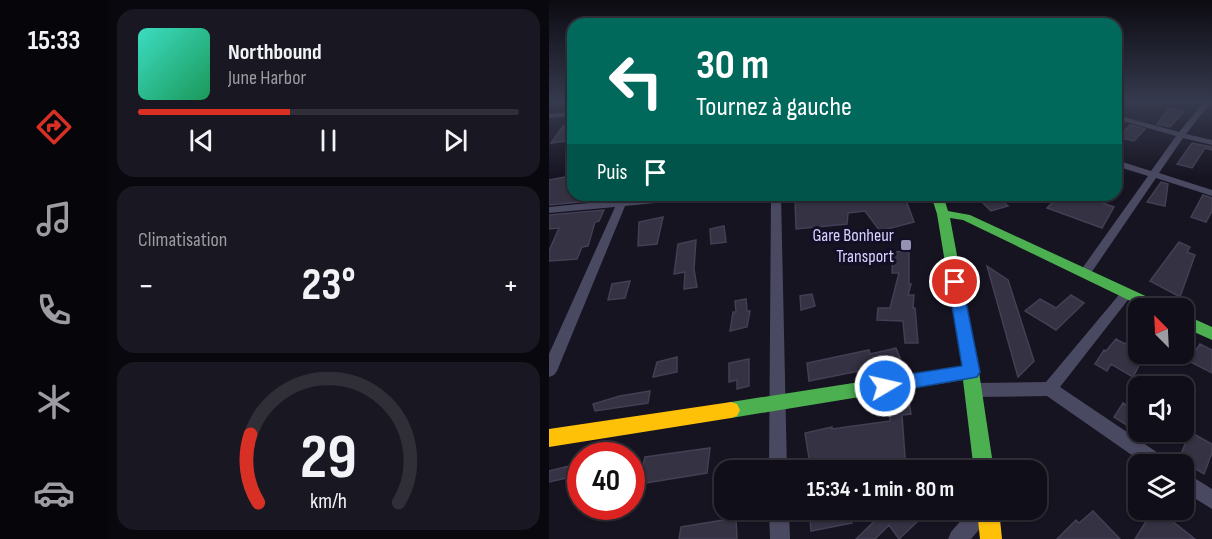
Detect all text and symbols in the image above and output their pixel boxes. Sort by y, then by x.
text: 15:33 [28,25,80,57]
text: Northbound [228,39,322,66]
text: 30 m [696,40,769,91]
icon: left [597,42,675,120]
text: June Harbor [228,66,306,90]
text: Tournez à gauche [696,91,852,123]
icon: directions [33,106,75,148]
icon: previous [185,124,218,157]
icon: pause [312,124,345,157]
icon: next [439,124,472,157]
icon: arrive [639,156,672,189]
text: Puis [597,159,627,186]
icon: music [33,198,75,240]
place label: Gare Bonheur Transport [812,225,895,267]
text: Climatisation [138,228,227,252]
marker: Gare Bonheur Transport [899,238,913,252]
pin [929,256,980,307]
text: 23° [301,258,356,313]
icon: arrive [938,265,971,298]
text: − [138,266,154,306]
text: + [503,266,519,306]
icon: phone [33,289,75,331]
north arrow [1128,298,1194,364]
map controls [1128,298,1194,520]
position arrow [853,354,917,418]
button: sound [1128,376,1194,442]
icon: climate [33,381,75,423]
text: 29 [300,421,357,496]
speed limit sign: 40 [567,442,645,520]
button: layers [1128,454,1194,520]
icon: car [33,472,75,514]
text: 15:34 · 1 min · 80 m [807,476,954,503]
text: km/h [310,490,347,515]

